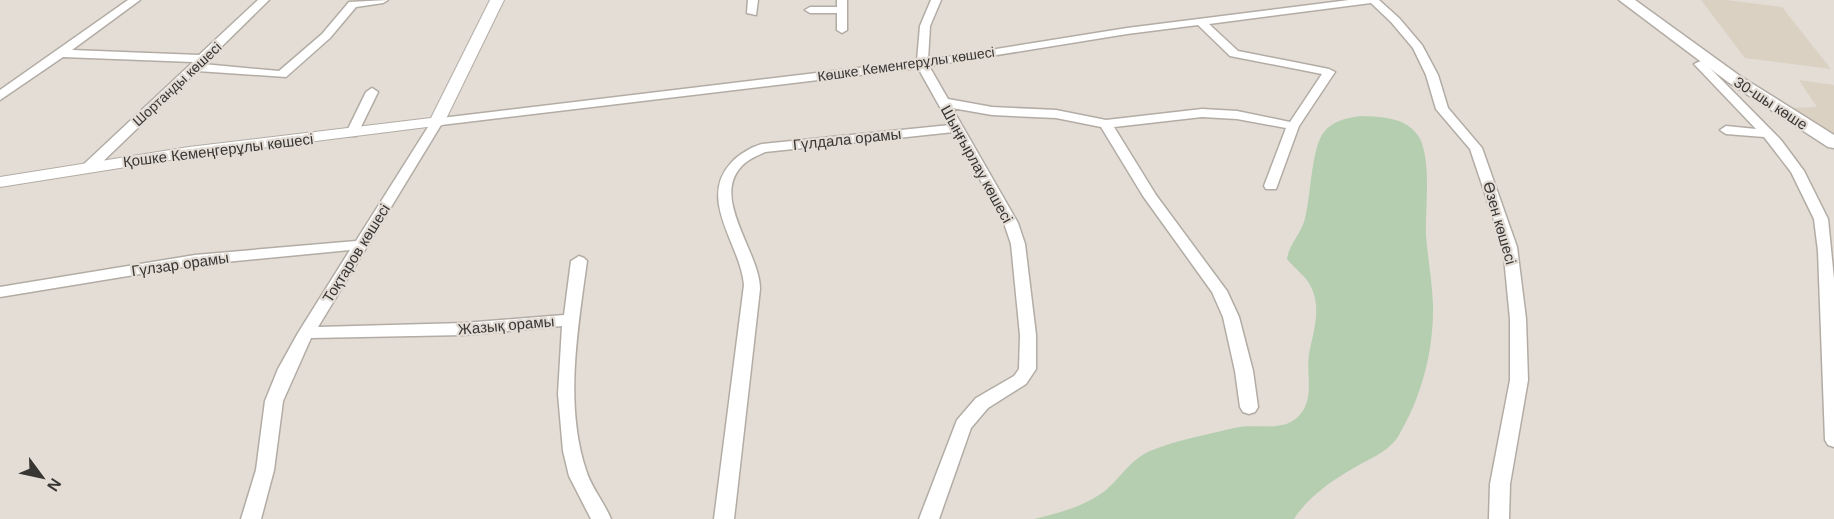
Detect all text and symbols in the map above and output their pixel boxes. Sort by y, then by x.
street label: Шортанды көшесі [129,39,225,129]
street label: Көшке Кеменгерұлы көшесі [816,44,996,84]
street label: 30-шы көше [1731,73,1811,133]
street label: Шыңғырлау көшесі [938,102,1016,226]
street label: Гүлдала орамы [792,125,902,153]
street label: Қошке Кемеңгерұлы көшесі [122,130,314,170]
street label: Өзен көшесі [1480,180,1520,266]
street label: Тоқтаров көшесі [319,201,393,305]
street label: Гүлзар орамы [130,249,230,279]
street label: Жазық орамы [457,312,555,338]
north arrow [12,447,72,507]
text: N [44,475,64,494]

